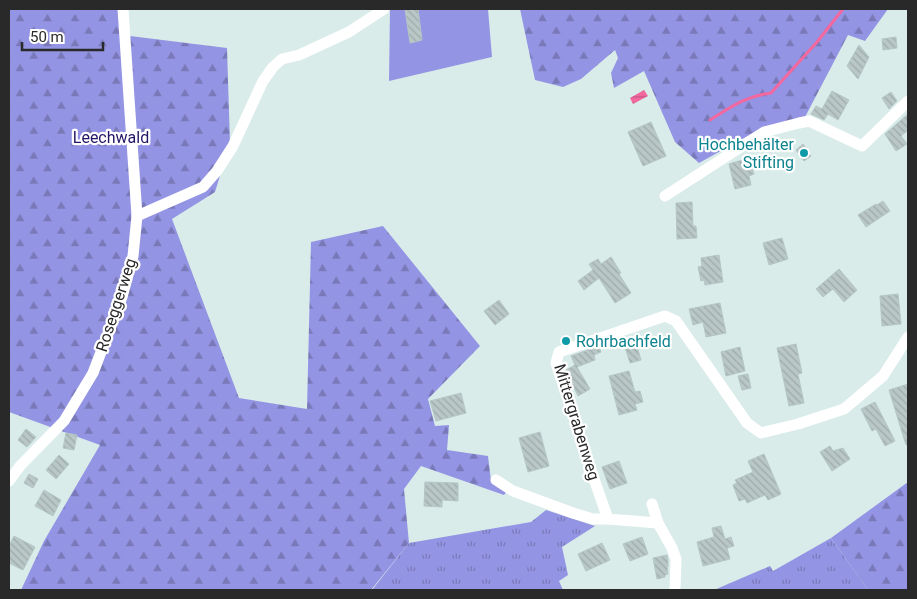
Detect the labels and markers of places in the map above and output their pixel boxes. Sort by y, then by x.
place label: Hochbehälter Stifting [698,135,795,172]
marker: Hochbehälter Stifting [798,147,810,159]
place label: Rohrbachfeld [576,332,671,351]
marker: Rohrbachfeld [560,335,572,347]

